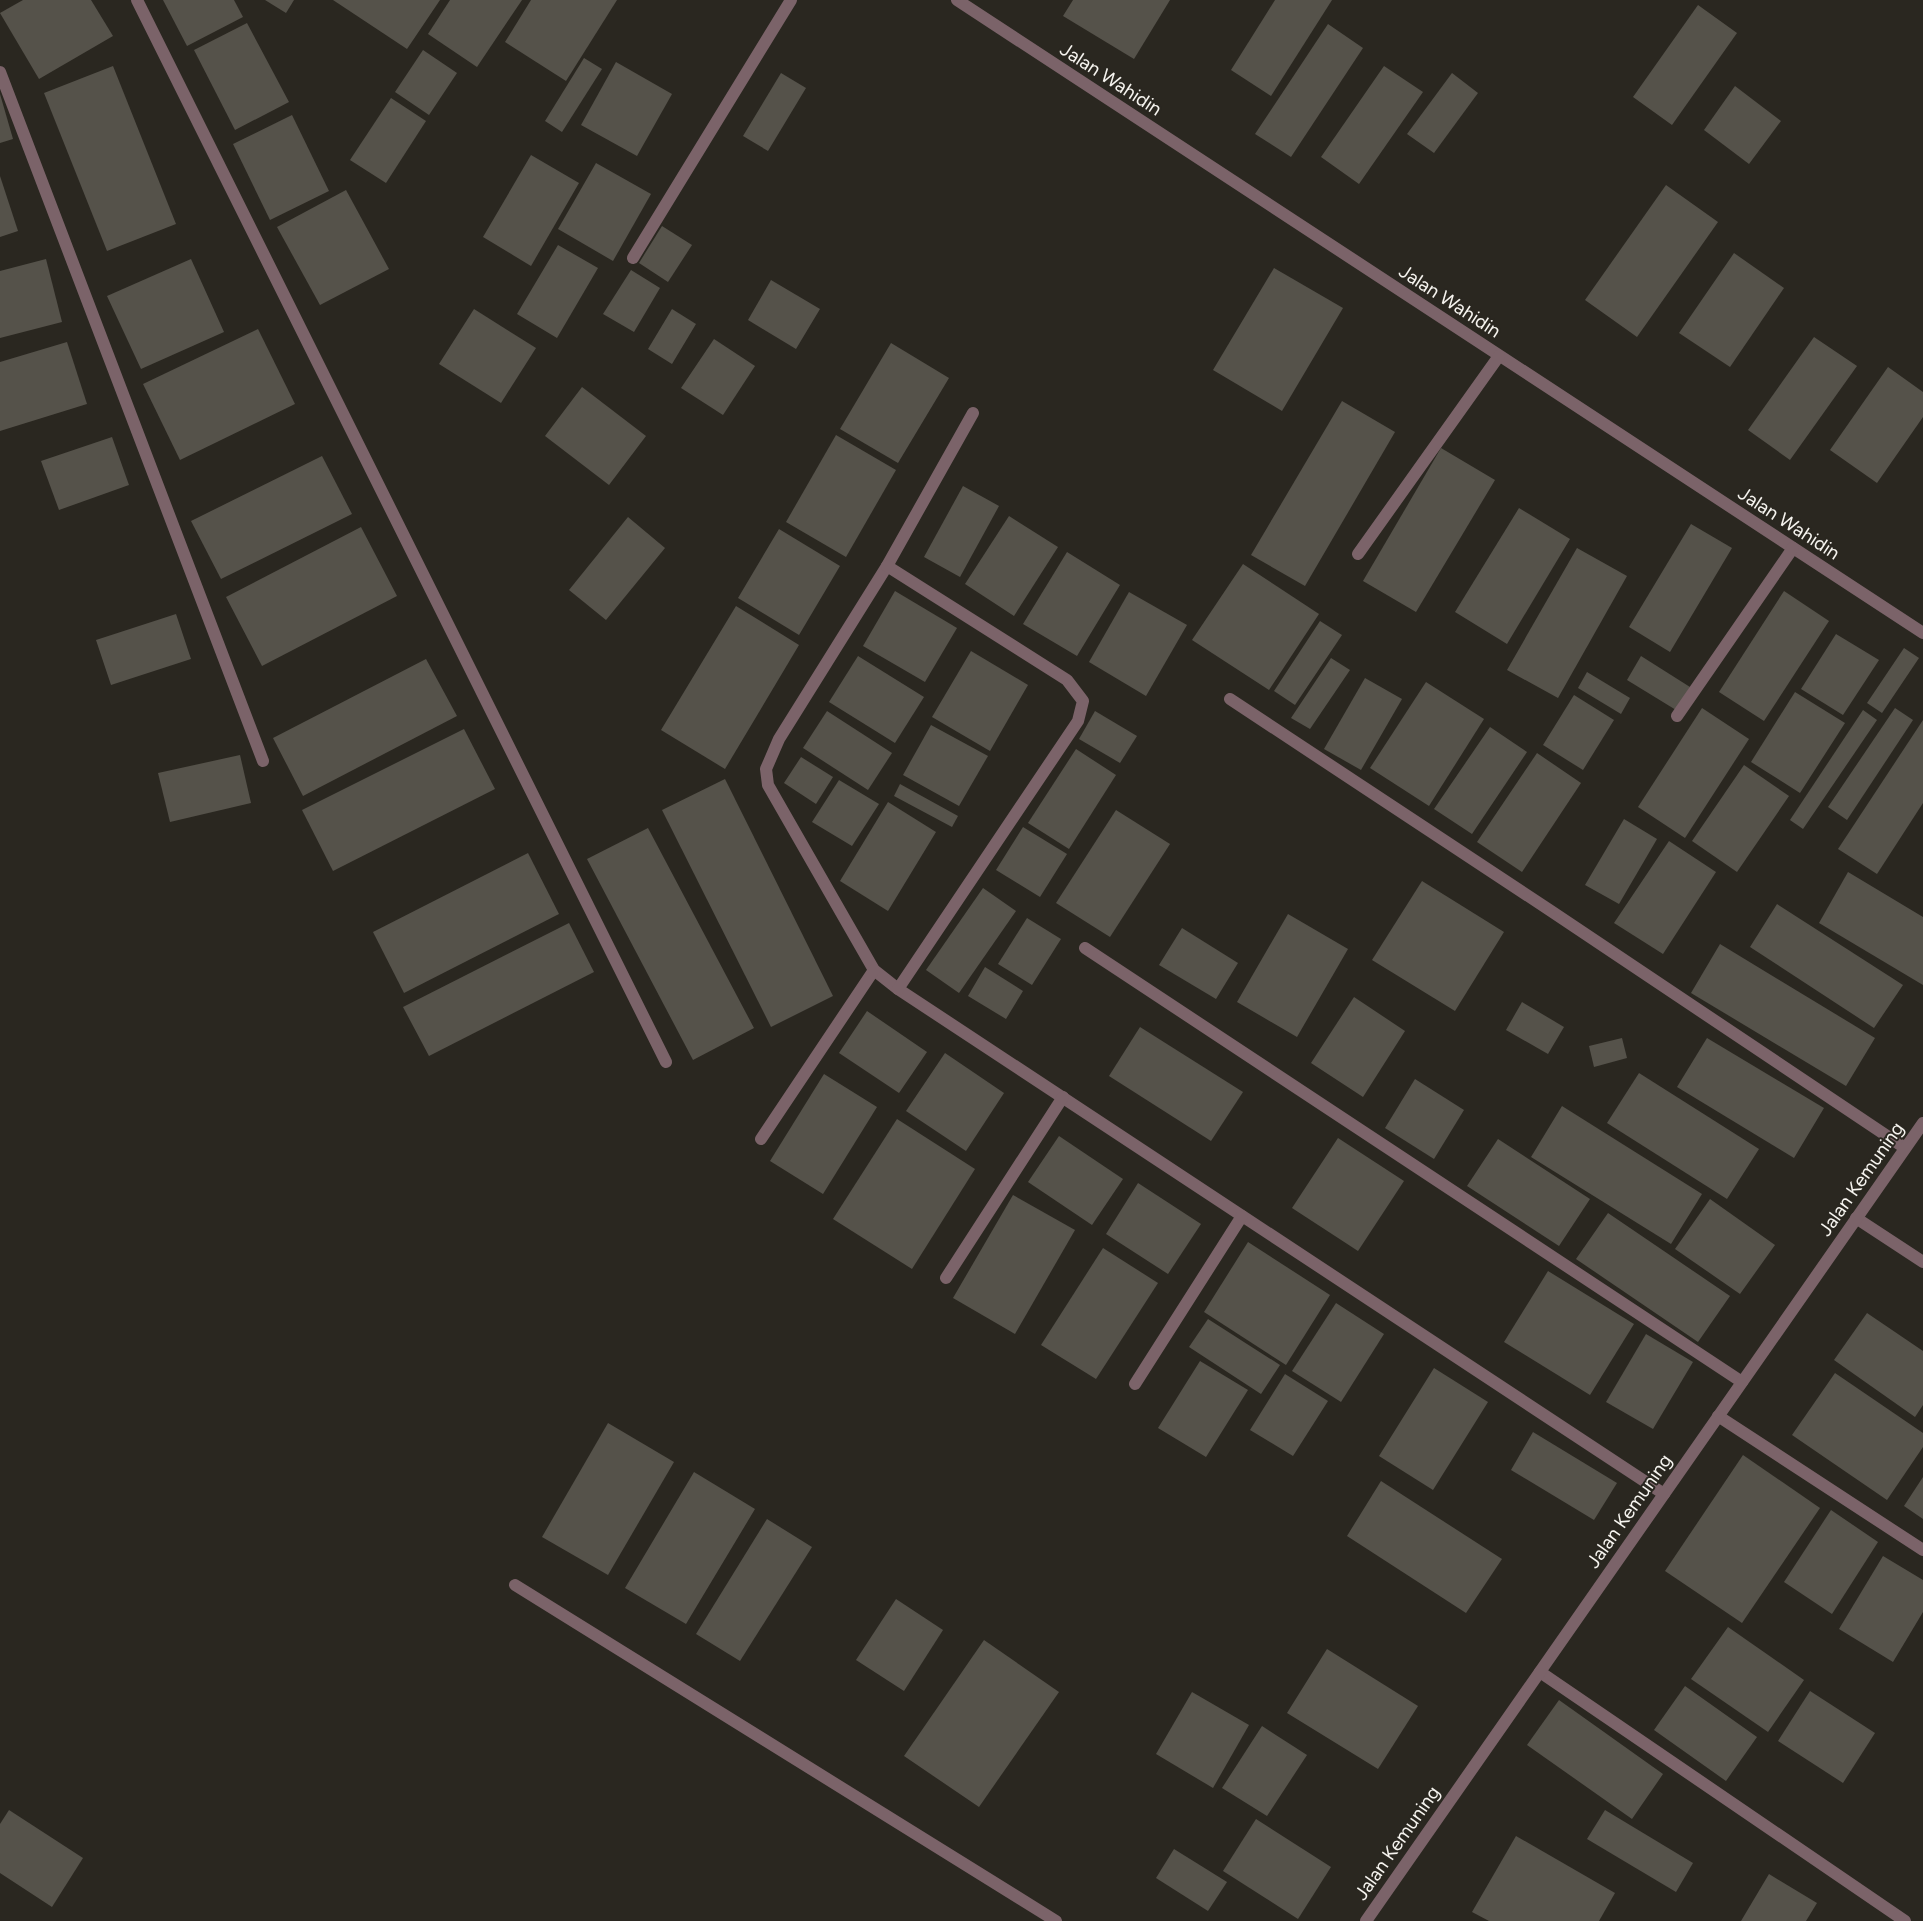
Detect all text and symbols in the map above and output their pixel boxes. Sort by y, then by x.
street label: Jalan Wahidin [1056,38,1166,120]
street label: Jalan Wahidin [1395,260,1505,342]
street label: Jalan Wahidin [1734,482,1844,564]
street label: Jalan Kemuning [1813,1118,1909,1240]
street label: Jalan Kemuning [1581,1450,1677,1572]
street label: Jalan Kemuning [1349,1782,1445,1904]

